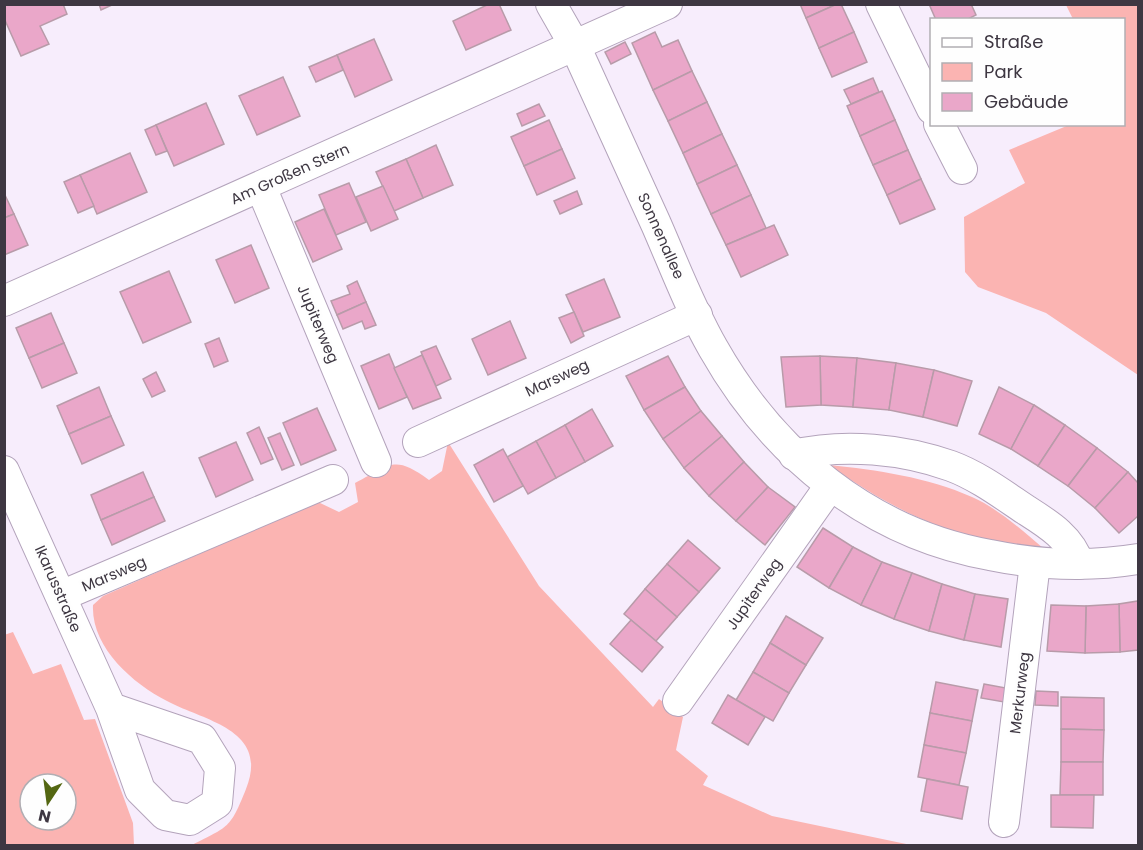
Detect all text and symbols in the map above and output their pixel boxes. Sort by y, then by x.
legend [930,18,1125,126]
text: Straße [984,29,1043,54]
text: Park [984,59,1023,84]
text: Gebäude [984,89,1068,114]
street label: Am Großen Stern [227,138,353,209]
street label: Sonnenallee [633,189,690,282]
street label: Jupiterweg [292,281,344,366]
street label: Marsweg [521,354,592,401]
street label: Ikarusstraße [30,542,87,636]
street label: Marsweg [78,551,149,597]
street label: Jupiterweg [721,553,786,634]
street label: Merkurweg [1004,651,1035,735]
north arrow [18,772,78,832]
text: N [36,804,53,829]

